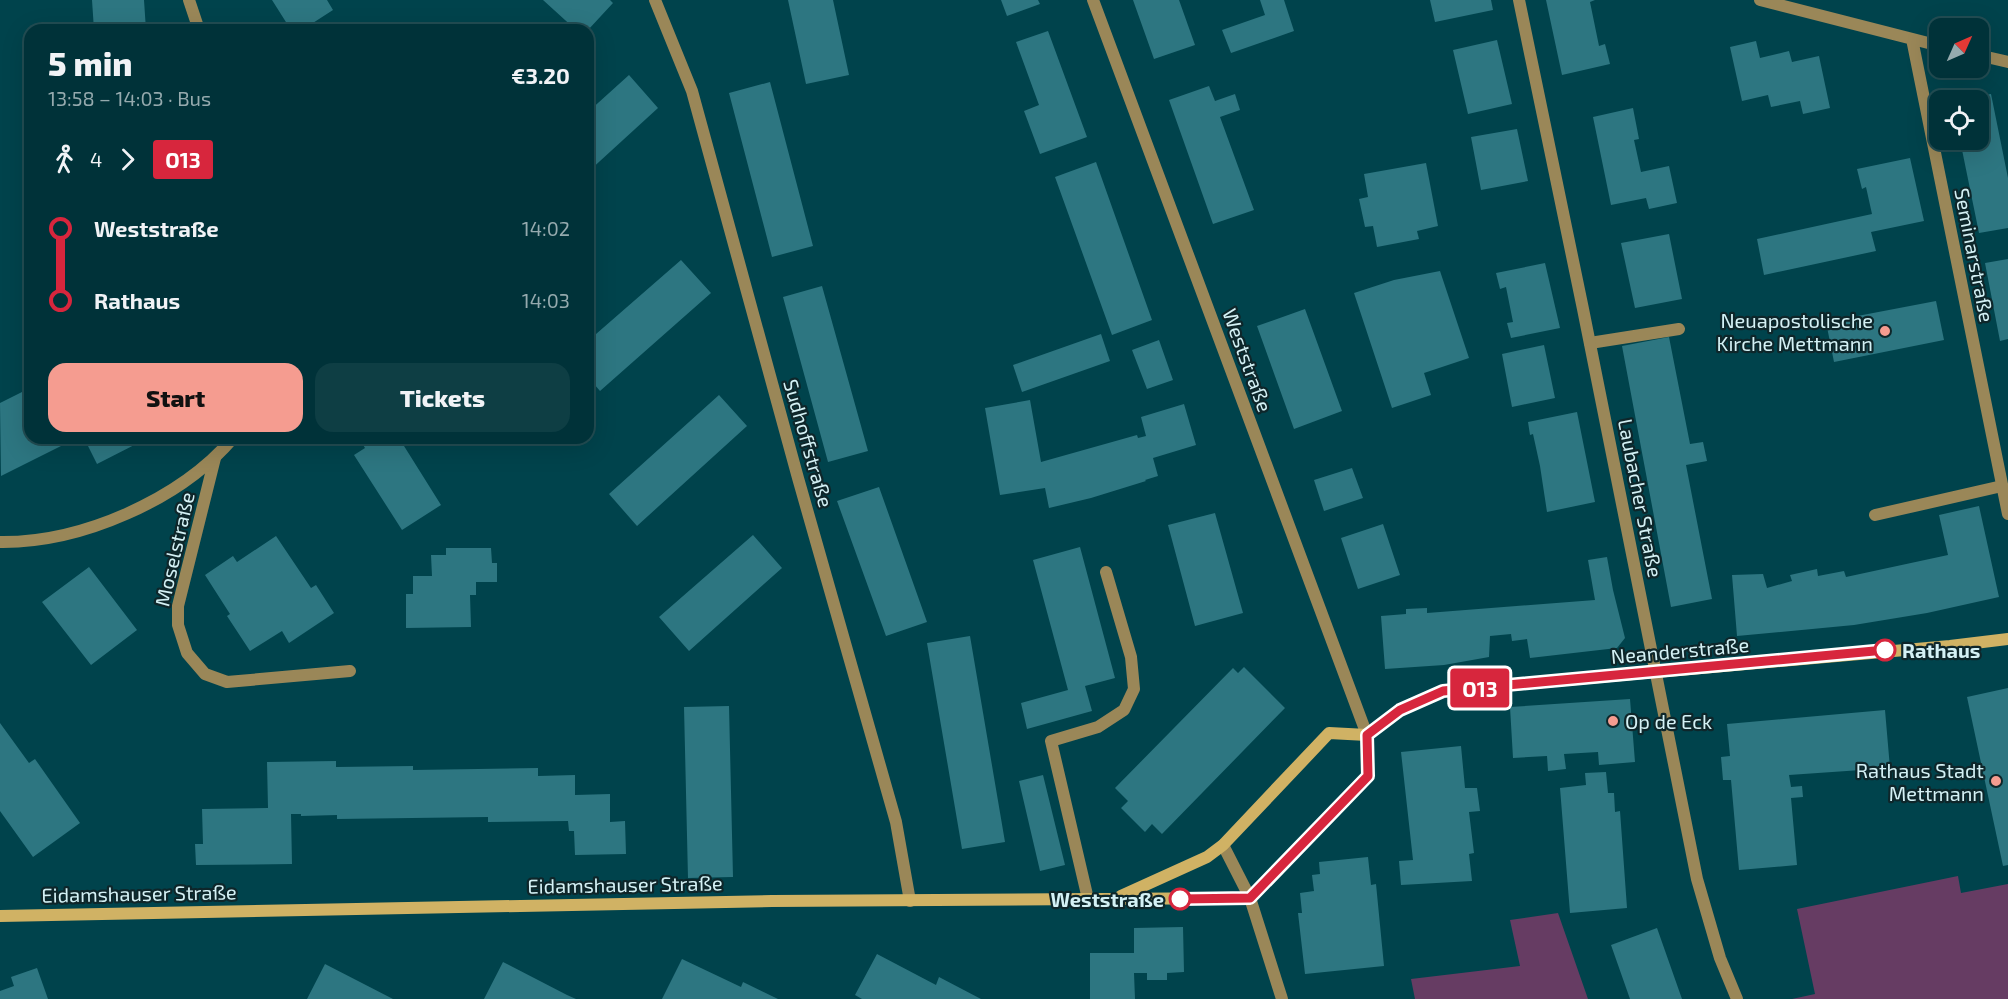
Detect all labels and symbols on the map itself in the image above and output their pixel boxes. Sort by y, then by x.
north arrow [1929,18,1989,78]
street label: Seminarstraße [1950,186,2000,324]
street label: Weststraße [1218,305,1278,415]
place label: Neuapostolische Kirche Mettmann [1717,308,1873,355]
marker: Neuapostolische Kirche Mettmann [1878,324,1892,338]
street label: Sudhoffstraße [779,376,839,510]
street label: Laubacher Straße [1614,417,1668,579]
street label: Moselstraße [149,489,199,609]
street label: Neanderstraße [1610,632,1750,668]
place label: Rathaus [1902,638,1980,662]
marker: Rathaus [1874,639,1896,661]
line badge: O13 [1446,668,1514,708]
place label: Op de Eck [1625,709,1712,733]
marker: Op de Eck [1606,714,1620,728]
place label: Rathaus Stadt Mettmann [1856,758,1984,805]
marker: Rathaus Stadt Mettmann [1989,774,2003,788]
street label: Eidamshauser Straße [527,870,723,898]
street label: Eidamshauser Straße [41,879,237,907]
place label: Weststraße [1051,887,1164,911]
marker: Weststraße [1169,888,1191,910]

